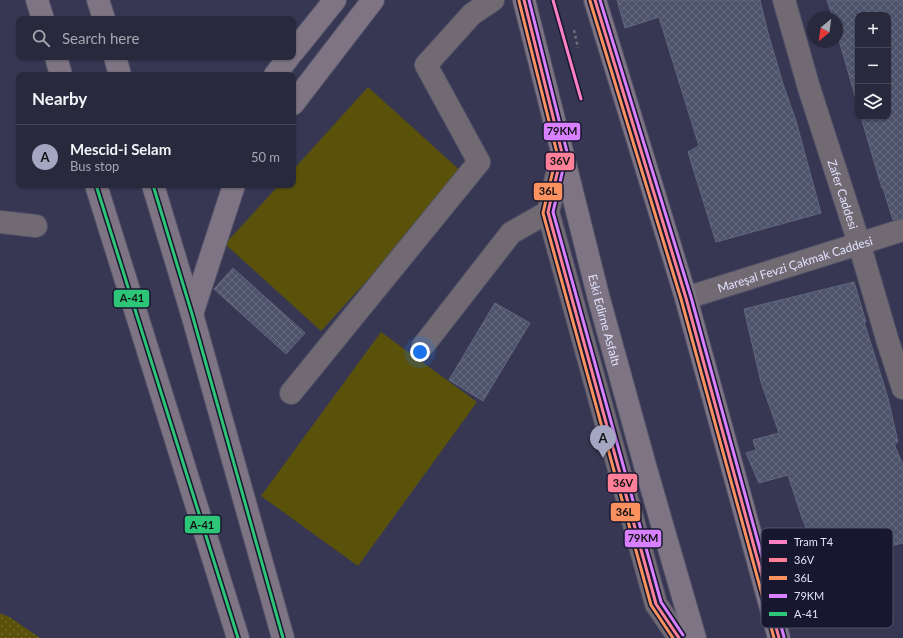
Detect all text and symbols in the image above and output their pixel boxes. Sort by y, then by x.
north arrow [807,12,843,48]
map controls [855,12,891,120]
button: + [855,12,891,48]
search box [16,16,296,60]
icon: search [30,27,52,49]
text: Search here [62,29,139,47]
button: − [855,48,891,84]
button: layers [855,84,891,120]
text: Nearby [32,88,87,109]
line badge: 79KM [543,122,581,141]
text: 79KM [547,124,577,137]
text: Mescid-i Selam [70,140,171,158]
text: A [40,149,50,165]
text: 50 m [251,149,280,165]
line badge: 36V [545,152,575,171]
text: 36V [550,154,571,167]
street label: Zafer Caddesi [825,157,862,231]
text: Bus stop [70,158,119,174]
line badge: 36L [533,182,563,201]
text: 36L [539,184,558,197]
street label: Mareşal Fevzi Çakmak Caddesi [715,233,874,295]
street label: Eski Edirne Asfaltı [586,273,625,367]
line badge: A-41 [113,289,150,308]
text: A-41 [119,291,144,304]
your location [410,342,430,362]
pin: A [590,425,616,458]
line badge: 36V [607,473,638,493]
text: 36V [613,476,634,489]
line badge: 36L [610,502,641,522]
text: 36L [616,505,635,518]
line badge: A-41 [184,515,221,534]
text: A-41 [189,518,214,531]
legend [761,528,893,628]
line badge: 79KM [624,529,662,548]
text: 79KM [628,531,658,544]
text: Tram T4 [794,535,834,548]
text: 36V [794,553,815,566]
text: 36L [794,571,813,584]
text: 79KM [794,589,824,602]
text: A-41 [794,607,818,620]

